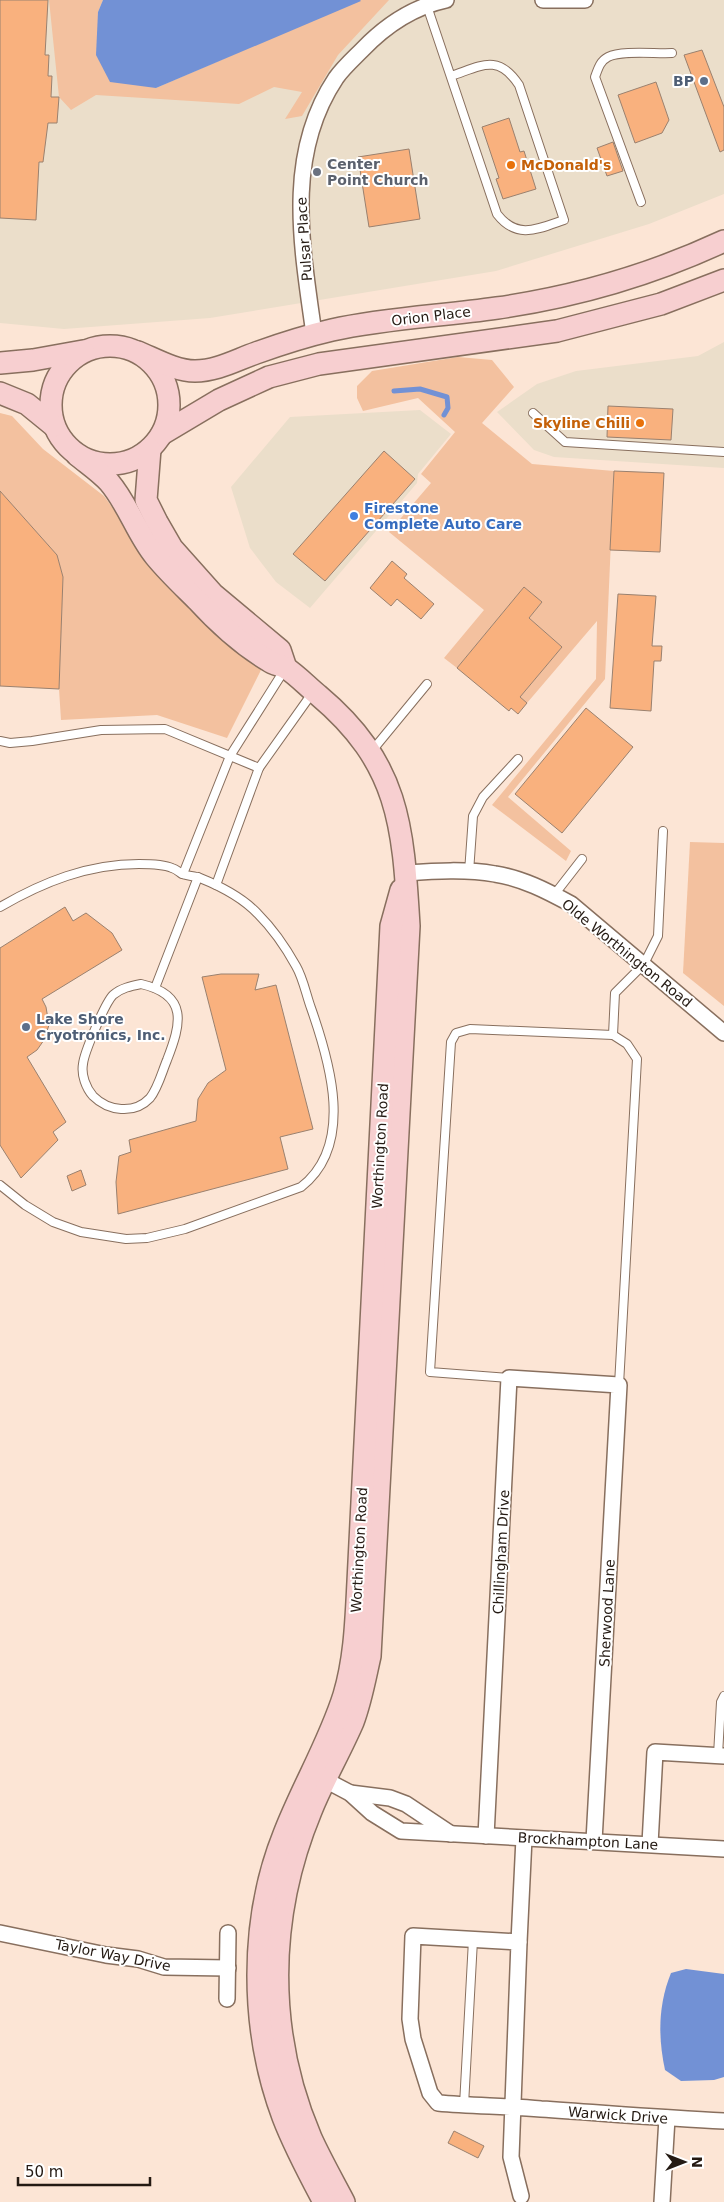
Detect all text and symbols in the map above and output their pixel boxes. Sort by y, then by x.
place label: BP [673,73,694,89]
marker: BP [698,75,710,87]
place label: Center Point Church [327,156,429,188]
place label: McDonald's [521,157,611,173]
marker: McDonald's [505,159,517,171]
marker: Center Point Church [311,166,323,178]
street label: Pulsar Place [293,196,315,282]
street label: Orion Place [390,303,472,329]
place label: Skyline Chili [533,415,630,431]
marker: Skyline Chili [634,417,646,429]
place label: Firestone Complete Auto Care [364,500,522,532]
marker: Firestone Complete Auto Care [348,510,360,522]
street label: Olde Worthington Road [559,896,695,1010]
place label: Lake Shore Cryotronics, Inc. [36,1011,166,1043]
marker: Lake Shore Cryotronics, Inc. [20,1021,32,1033]
street label: Worthington Road [369,1083,391,1209]
street label: Worthington Road [348,1487,370,1613]
street label: Chillingham Drive [490,1489,512,1615]
street label: Sherwood Lane [596,1559,618,1667]
street label: Brockhampton Lane [517,1829,659,1853]
street label: Taylor Way Drive [53,1936,172,1974]
street label: Warwick Drive [567,2104,669,2126]
north arrow [659,2137,709,2187]
scale bar [18,2154,150,2186]
text: N [689,2156,705,2168]
text: 50 m [25,2163,63,2181]

